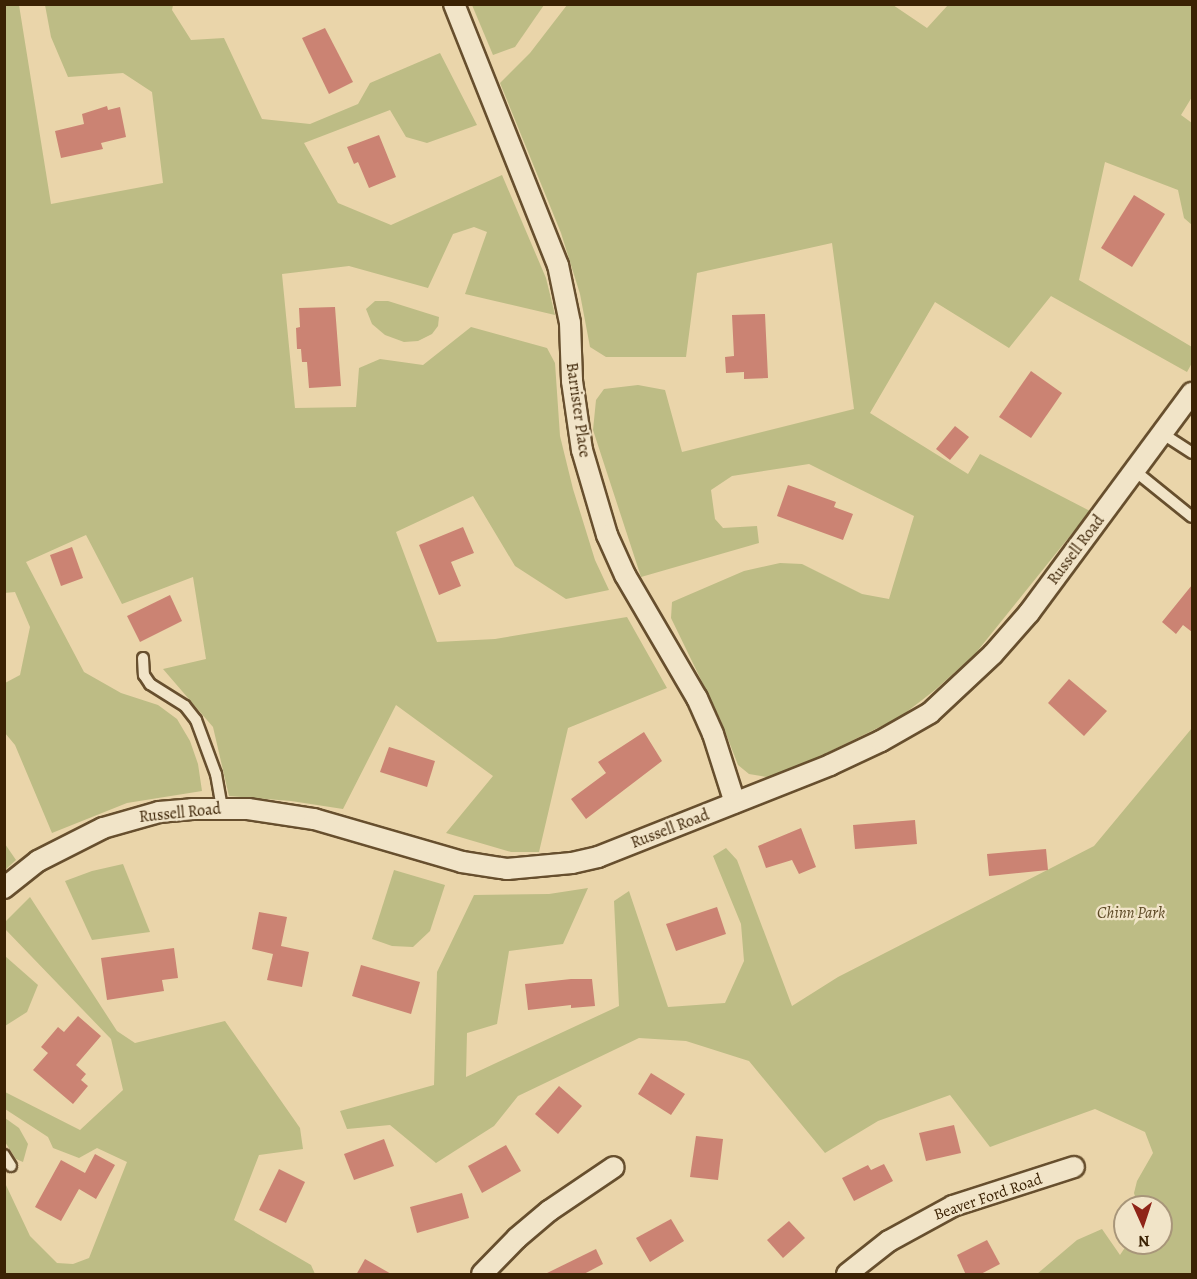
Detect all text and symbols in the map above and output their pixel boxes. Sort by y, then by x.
street label: Barrister Place [562,361,594,459]
street label: Russell Road [1044,511,1108,589]
street label: Russell Road [138,799,222,827]
street label: Russell Road [628,805,712,853]
park label: Chinn Park [1097,903,1165,923]
street label: Beaver Ford Road [931,1169,1045,1225]
north arrow [1113,1195,1173,1255]
text: N [1137,1230,1150,1252]

